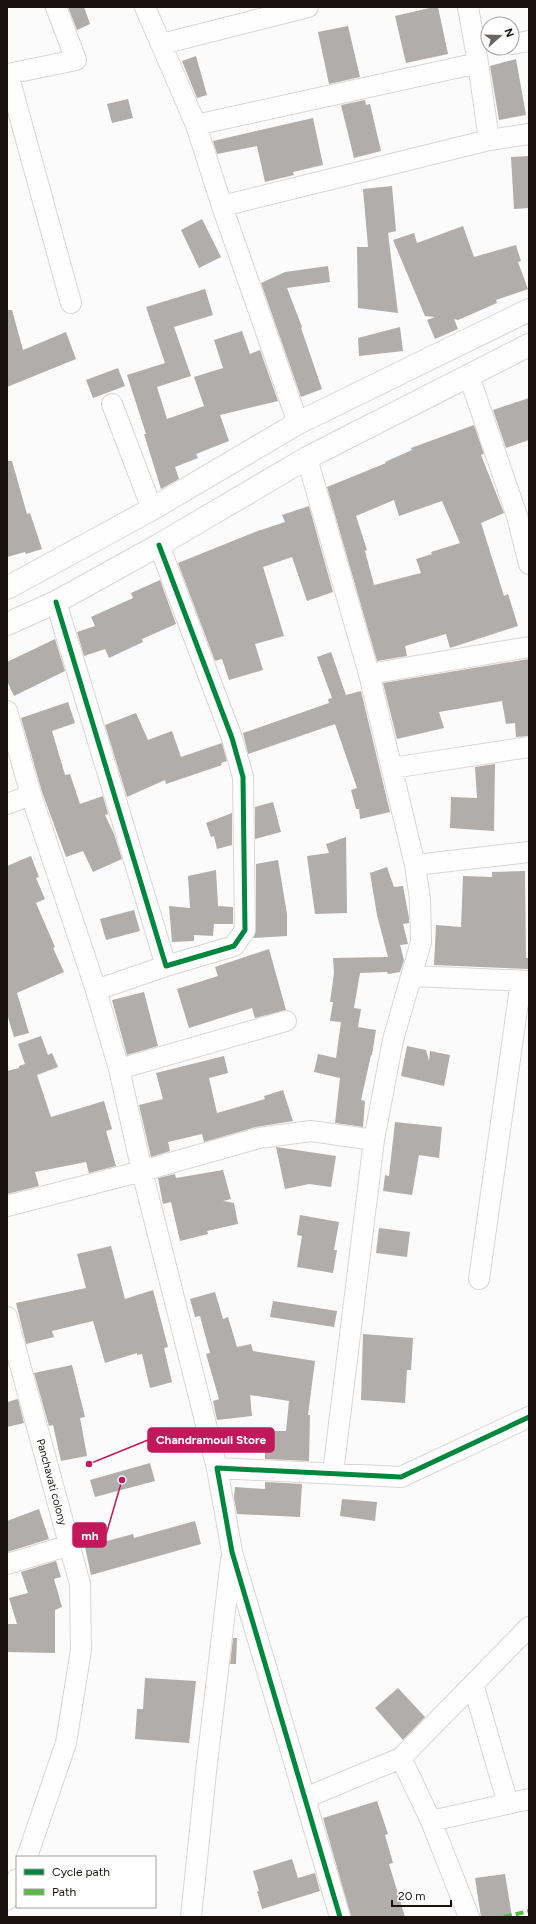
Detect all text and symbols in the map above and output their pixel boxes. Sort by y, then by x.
north arrow [480,16,520,56]
text: N [501,27,516,39]
callout: Chandramouli Store [148,1428,274,1452]
text: Chandramouli Store [156,1433,266,1447]
street label: Panchavati colony [34,1437,69,1527]
callout: mh [73,1523,106,1547]
text: mh [81,1529,99,1543]
legend [16,1856,156,1908]
text: Cycle path [52,1865,110,1879]
scale bar [392,1882,451,1908]
text: Path [52,1885,76,1899]
text: 20 m [398,1889,426,1903]

